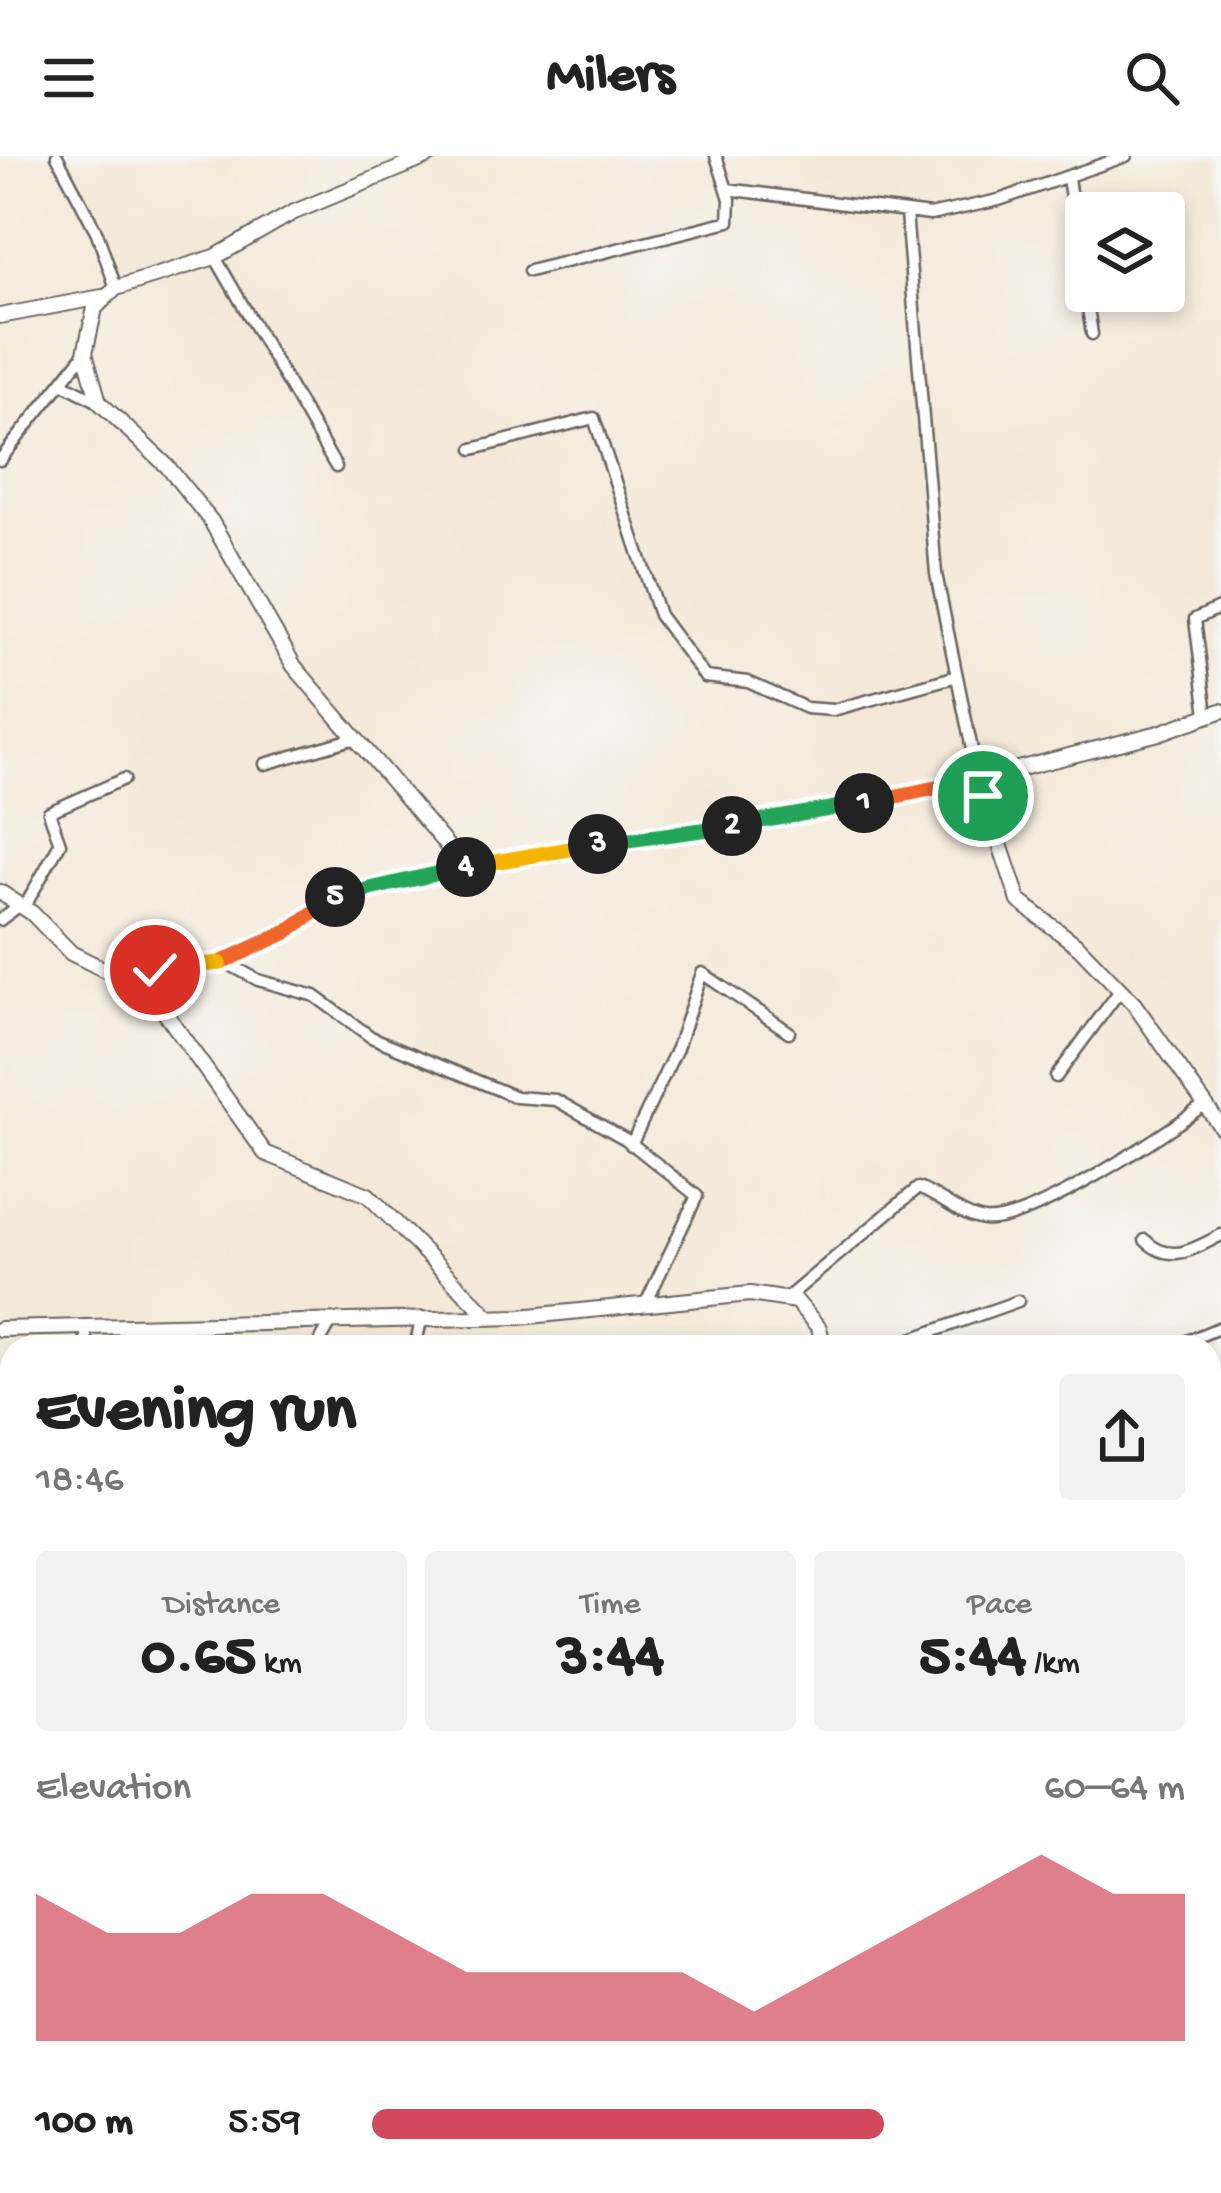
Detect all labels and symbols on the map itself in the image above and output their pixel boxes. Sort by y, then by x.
pin [932,745,1034,847]
pin: 1 [834,773,894,833]
pin: 2 [702,796,762,856]
pin: 3 [568,814,628,874]
pin: 4 [436,837,496,897]
pin: 5 [305,867,365,927]
pin [104,919,206,1021]

